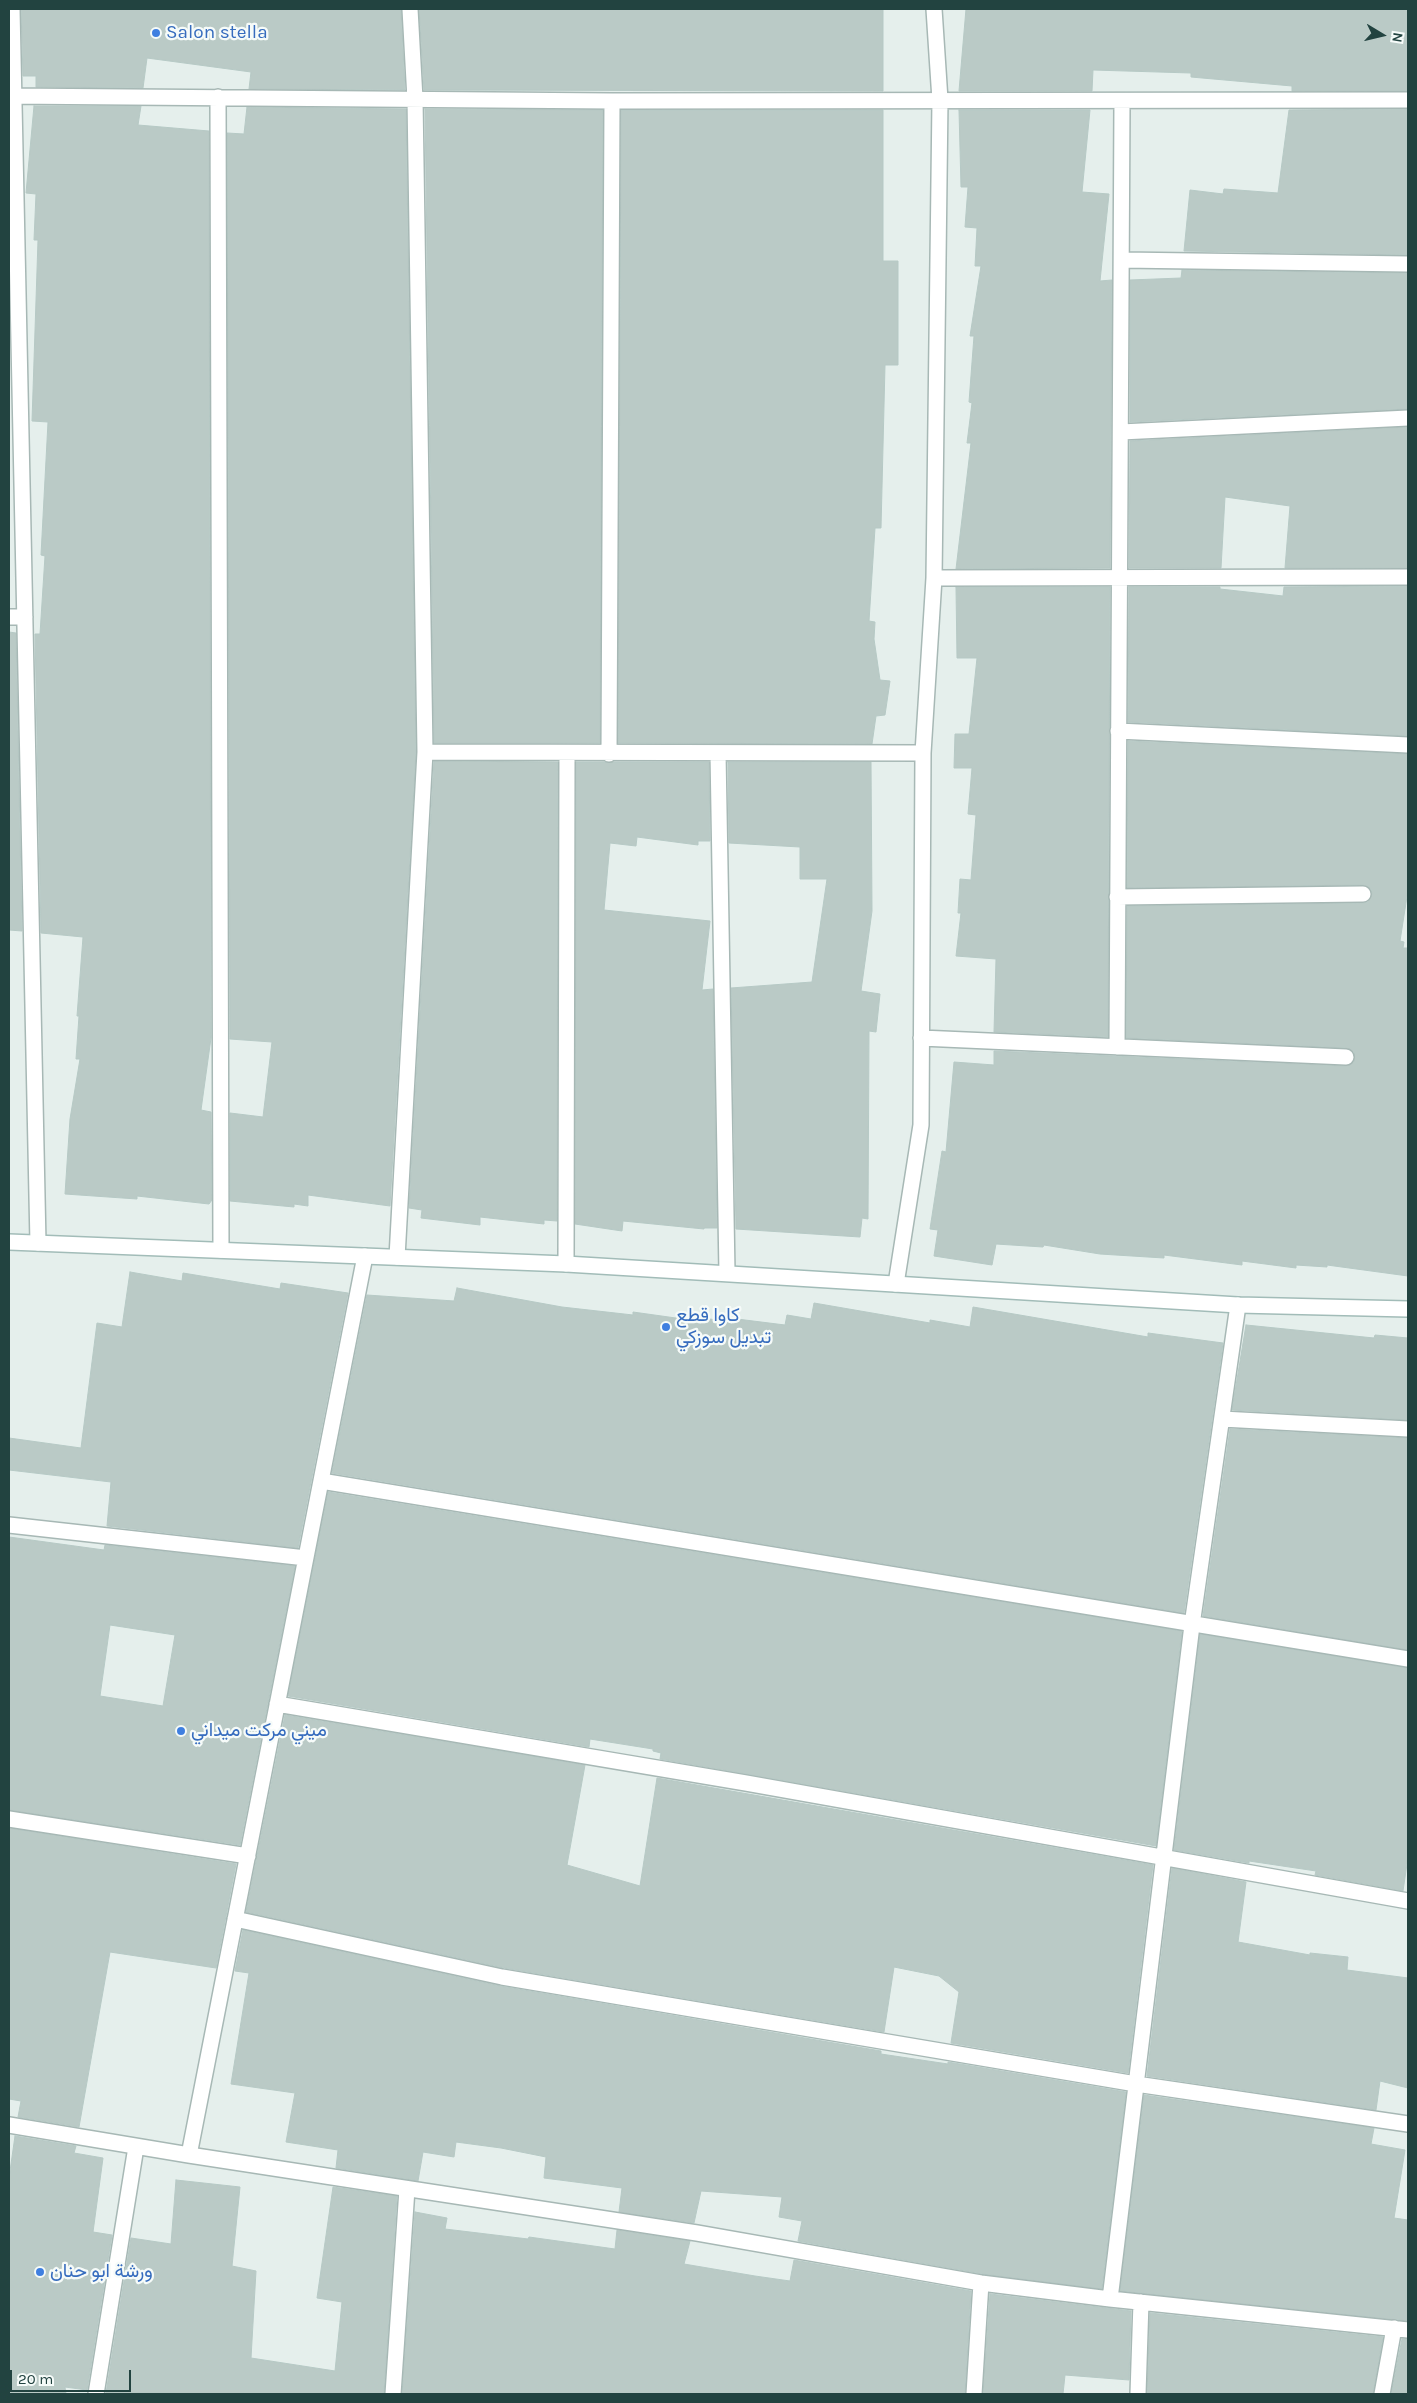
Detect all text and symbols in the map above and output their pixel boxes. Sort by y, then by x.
north arrow [1357,10,1407,60]
place label: Salon stella [166,22,268,44]
marker: Salon stella [150,27,162,39]
text: N [1388,31,1406,44]
place label: كاوا قطع تبديل سوزكي [676,1305,771,1349]
marker: كاوا قطع تبديل سوزكي [660,1321,672,1333]
place label: ميني مركت ميداني [191,1720,327,1742]
marker: ميني مركت ميداني [175,1725,187,1737]
place label: ورشة ابو حنان [50,2261,153,2283]
marker: ورشة ابو حنان [34,2266,46,2278]
scale bar [12,2360,134,2392]
text: 20 m [18,2370,53,2388]

